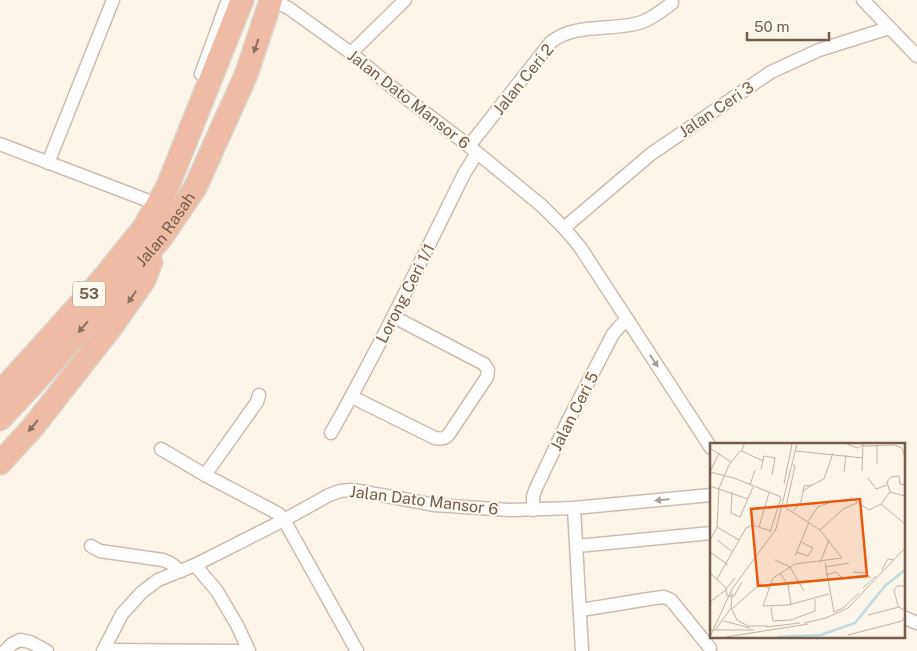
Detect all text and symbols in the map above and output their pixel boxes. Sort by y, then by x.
scale bar [747,10,830,42]
text: 50 m [754,18,789,35]
one-way arrow [251,39,259,54]
street label: Jalan Ceri 2 [489,40,558,119]
street label: Jalan Dato Mansor 6 [344,46,474,153]
street label: Jalan Ceri 3 [675,77,757,141]
street label: Jalan Rasah [132,189,199,270]
street label: Lorong Ceri 1/1 [372,240,439,346]
road number: 53 [73,282,105,306]
one-way arrow [127,290,137,304]
one-way arrow [77,321,89,333]
one-way arrow [650,355,659,368]
street label: Jalan Ceri 5 [546,369,602,454]
one-way arrow [28,419,39,432]
inset map [710,443,904,638]
street label: Jalan Dato Mansor 6 [349,482,499,519]
one-way arrow [654,496,670,504]

